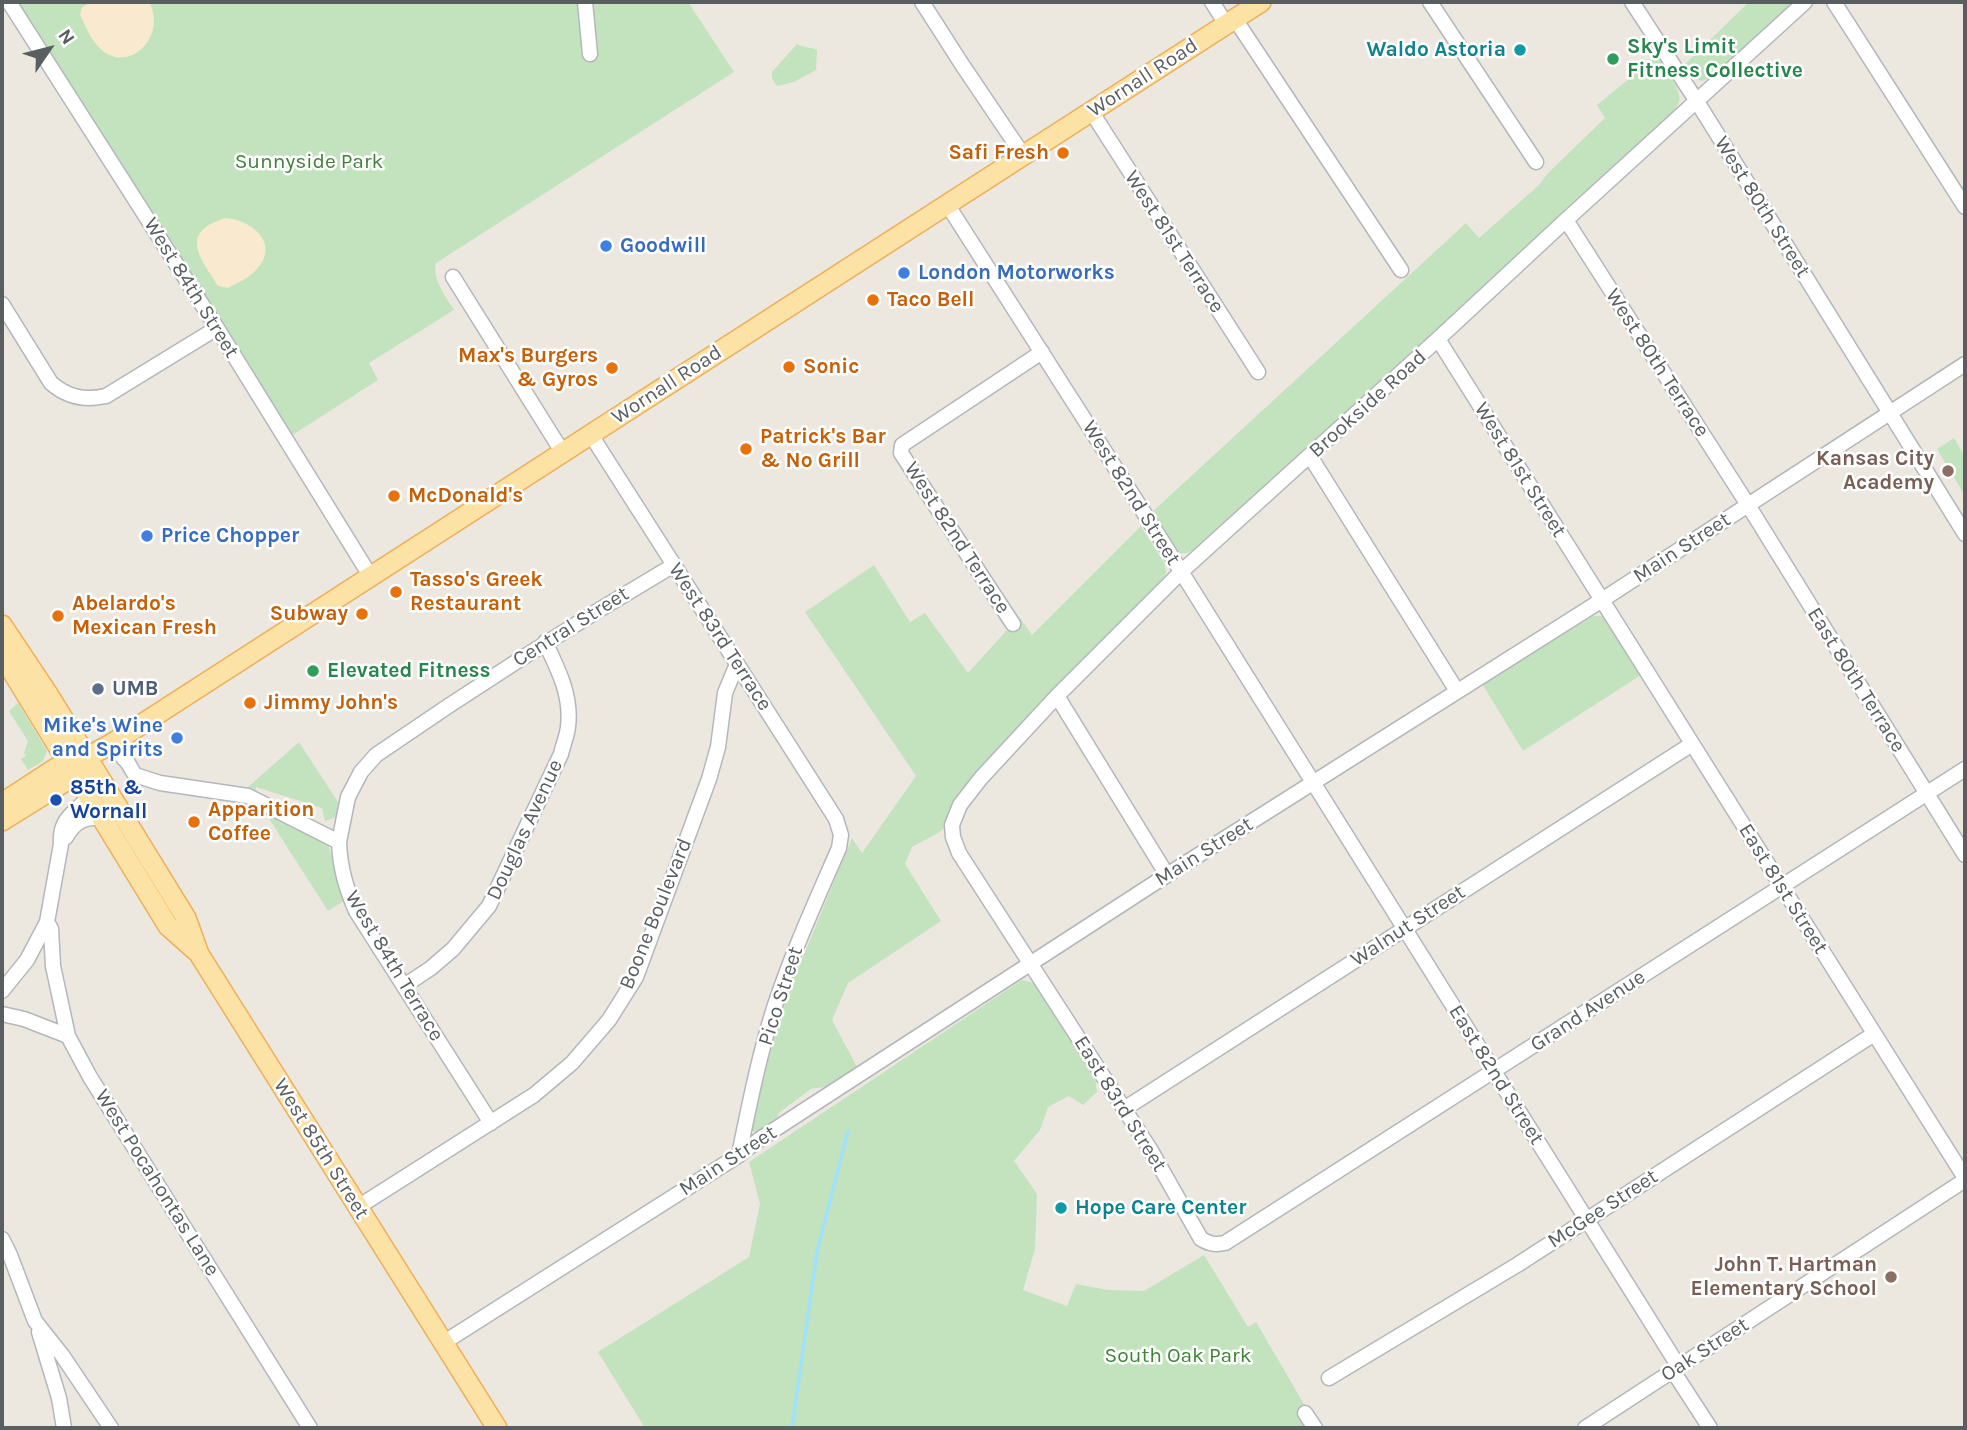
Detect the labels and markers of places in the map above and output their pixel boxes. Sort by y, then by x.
place label: Sky's Limit Fitness Collective [1627,34,1803,84]
place label: Waldo Astoria [1366,37,1506,63]
marker: Waldo Astoria [1512,42,1528,58]
marker: Sky's Limit Fitness Collective [1605,51,1621,67]
place label: Safi Fresh [948,140,1049,166]
marker: Safi Fresh [1055,145,1071,161]
place label: Goodwill [620,233,706,259]
marker: Goodwill [598,238,614,254]
place label: London Motorworks [918,260,1115,286]
marker: London Motorworks [896,265,912,281]
place label: Taco Bell [887,287,974,313]
marker: Taco Bell [865,292,881,308]
place label: Max's Burgers & Gyros [458,343,598,393]
place label: Sonic [803,354,859,380]
marker: Sonic [781,359,797,375]
marker: Max's Burgers & Gyros [604,360,620,376]
place label: Patrick's Bar & No Grill [760,424,886,474]
marker: Patrick's Bar & No Grill [738,441,754,457]
place label: Kansas City Academy [1816,446,1934,496]
marker: Kansas City Academy [1940,463,1956,479]
place label: McDonald's [408,483,523,509]
marker: McDonald's [386,488,402,504]
place label: Price Chopper [161,523,299,549]
marker: Price Chopper [139,528,155,544]
place label: Tasso's Greek Restaurant [410,567,543,617]
marker: Tasso's Greek Restaurant [388,584,404,600]
place label: Abelardo's Mexican Fresh [72,591,217,641]
place label: Subway [270,601,348,627]
marker: Subway [354,606,370,622]
marker: Abelardo's Mexican Fresh [50,608,66,624]
place label: Elevated Fitness [327,658,491,684]
marker: Elevated Fitness [305,663,321,679]
place label: UMB [112,676,158,702]
marker: UMB [90,681,106,697]
place label: Jimmy John's [264,690,398,716]
marker: Jimmy John's [242,695,258,711]
place label: Mike's Wine and Spirits [43,713,163,763]
marker: Mike's Wine and Spirits [169,730,185,746]
place label: 85th & Wornall [70,775,147,825]
marker: 85th & Wornall [48,792,64,808]
place label: Apparition Coffee [208,797,314,847]
marker: Apparition Coffee [186,814,202,830]
place label: Hope Care Center [1075,1195,1246,1221]
marker: Hope Care Center [1053,1200,1069,1216]
place label: John T. Hartman Elementary School [1691,1252,1877,1302]
marker: John T. Hartman Elementary School [1883,1269,1899,1285]

